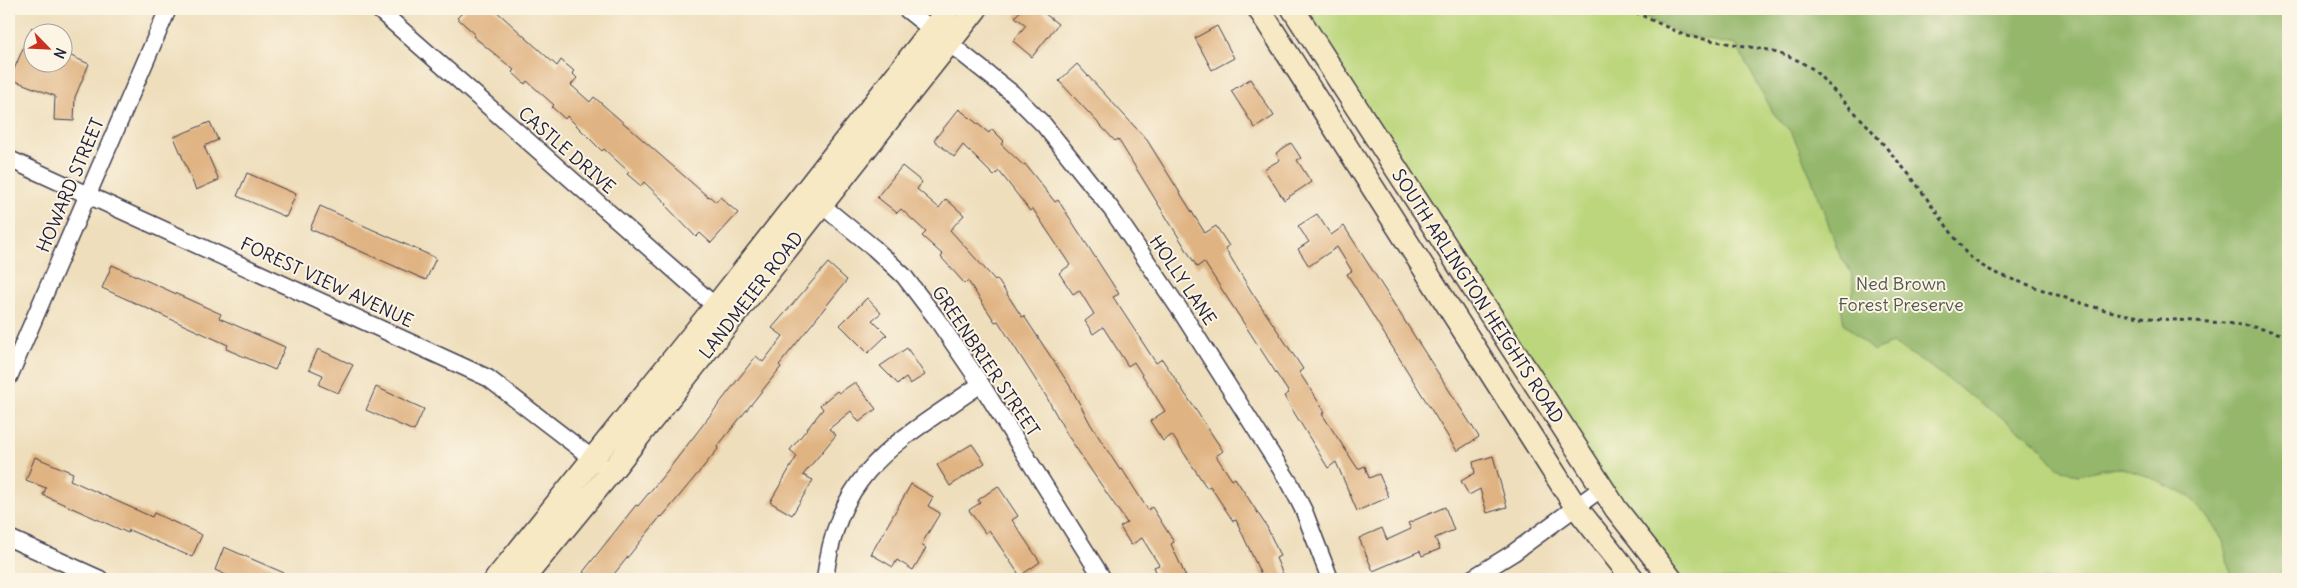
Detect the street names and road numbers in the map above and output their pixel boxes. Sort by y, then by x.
street label: CASTLE DRIVE [514,102,620,198]
street label: HOWARD STREET [31,114,109,256]
street label: SOUTH ARLINGTON HEIGHTS ROAD [1387,164,1569,428]
street label: LANDMEIER ROAD [694,227,808,363]
street label: HOLLY LANE [1145,231,1221,329]
street label: FOREST VIEW AVENUE [237,232,417,332]
street label: GREENBRIER STREET [927,281,1045,441]

